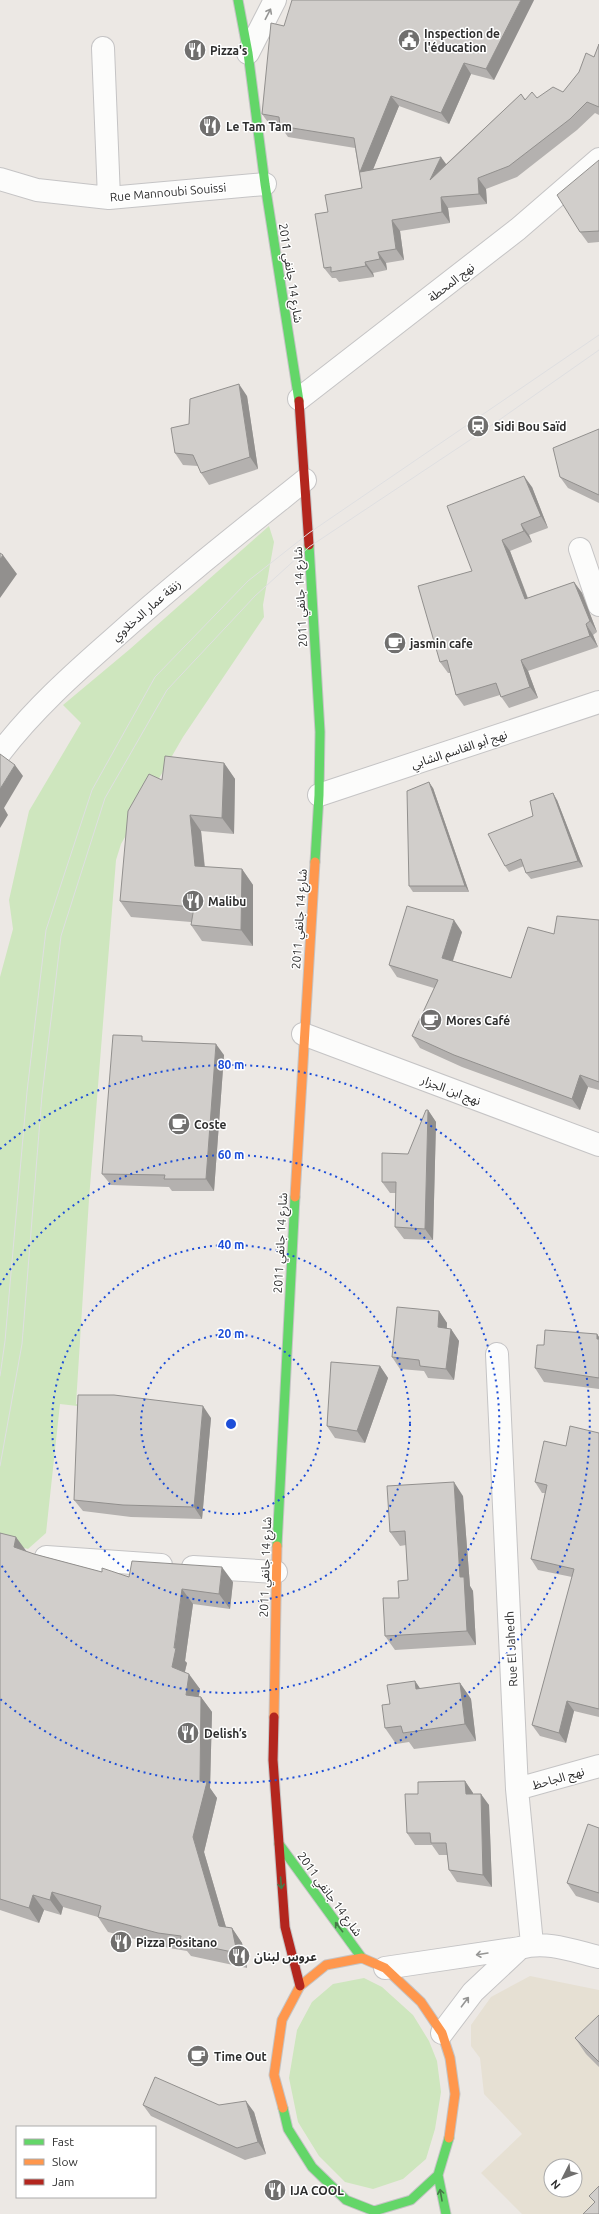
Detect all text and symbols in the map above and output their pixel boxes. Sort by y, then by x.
one-way arrow [265,8,272,20]
public building icon: Inspection de l'éducation [396,27,422,53]
place label: Inspection de l'éducation [424,27,500,54]
restaurant icon: Pizza's [182,37,208,63]
place label: Pizza's [210,44,248,57]
restaurant icon: Le Tam Tam [197,113,223,139]
place label: Le Tam Tam [226,120,292,133]
street label: Rue Mannoubi Souissi [109,180,227,204]
street label: شارع 14 جانفي 2011 [273,222,305,324]
street label: نهج المحطة [425,260,478,306]
station icon: Sidi Bou Saïd [465,413,491,439]
place label: Sidi Bou Saïd [494,420,567,433]
street label: شارع 14 جانفي 2011 [291,546,313,648]
street label: زنقة عمار الدخلاوي [109,577,185,646]
cafe icon: jasmin cafe [382,630,408,656]
place label: jasmin cafe [409,637,473,650]
street label: نهج أبو القاسم الشابي [409,727,510,774]
street label: شارع 14 جانفي 2011 [289,868,313,970]
restaurant icon: Malibu [180,888,206,914]
place label: Malibu [208,895,246,908]
cafe icon: Mores Café [418,1007,444,1033]
place label: Mores Café [446,1014,510,1027]
text: 80 m [218,1058,244,1071]
street label: نهج ابن الجزار [417,1072,483,1110]
cafe icon: Coste [166,1111,192,1137]
place label: Coste [194,1118,226,1131]
text: 60 m [218,1148,244,1161]
street label: شارع 14 جانفي 2011 [271,1192,293,1294]
text: 40 m [218,1238,244,1251]
text: 20 m [218,1327,244,1340]
centre of rings [224,1417,238,1431]
street label: شارع 14 جانفي 2011 [257,1516,277,1618]
street label: Rue El Jahedh [503,1611,519,1687]
restaurant icon: Delish’s [175,1720,201,1746]
place label: Delish’s [204,1727,247,1740]
street label: نهج الجاحظ [530,1764,587,1795]
street label: شارع 14 جانفي 2011 [292,1849,365,1941]
one-way arrow [278,1876,285,1889]
one-way arrow [334,1922,343,1933]
restaurant icon: Pizza Positano [108,1929,134,1955]
place label: Pizza Positano [136,1936,217,1949]
restaurant icon: عروس لبنان [226,1943,252,1969]
place label: عروس لبنان [254,1950,317,1964]
one-way arrow [475,1950,488,1958]
one-way arrow [461,1997,470,2008]
cafe icon: Time Out [185,2043,211,2069]
place label: Time Out [214,2050,267,2063]
legend [16,2126,156,2198]
text: Fast [52,2135,74,2148]
text: Slow [52,2155,78,2168]
north arrow [543,2158,583,2198]
text: Jam [52,2175,74,2188]
restaurant icon: IJA COOL [262,2177,288,2203]
text: N [548,2178,563,2192]
place label: IJA COOL [290,2184,344,2197]
one-way arrow [437,2188,445,2201]

